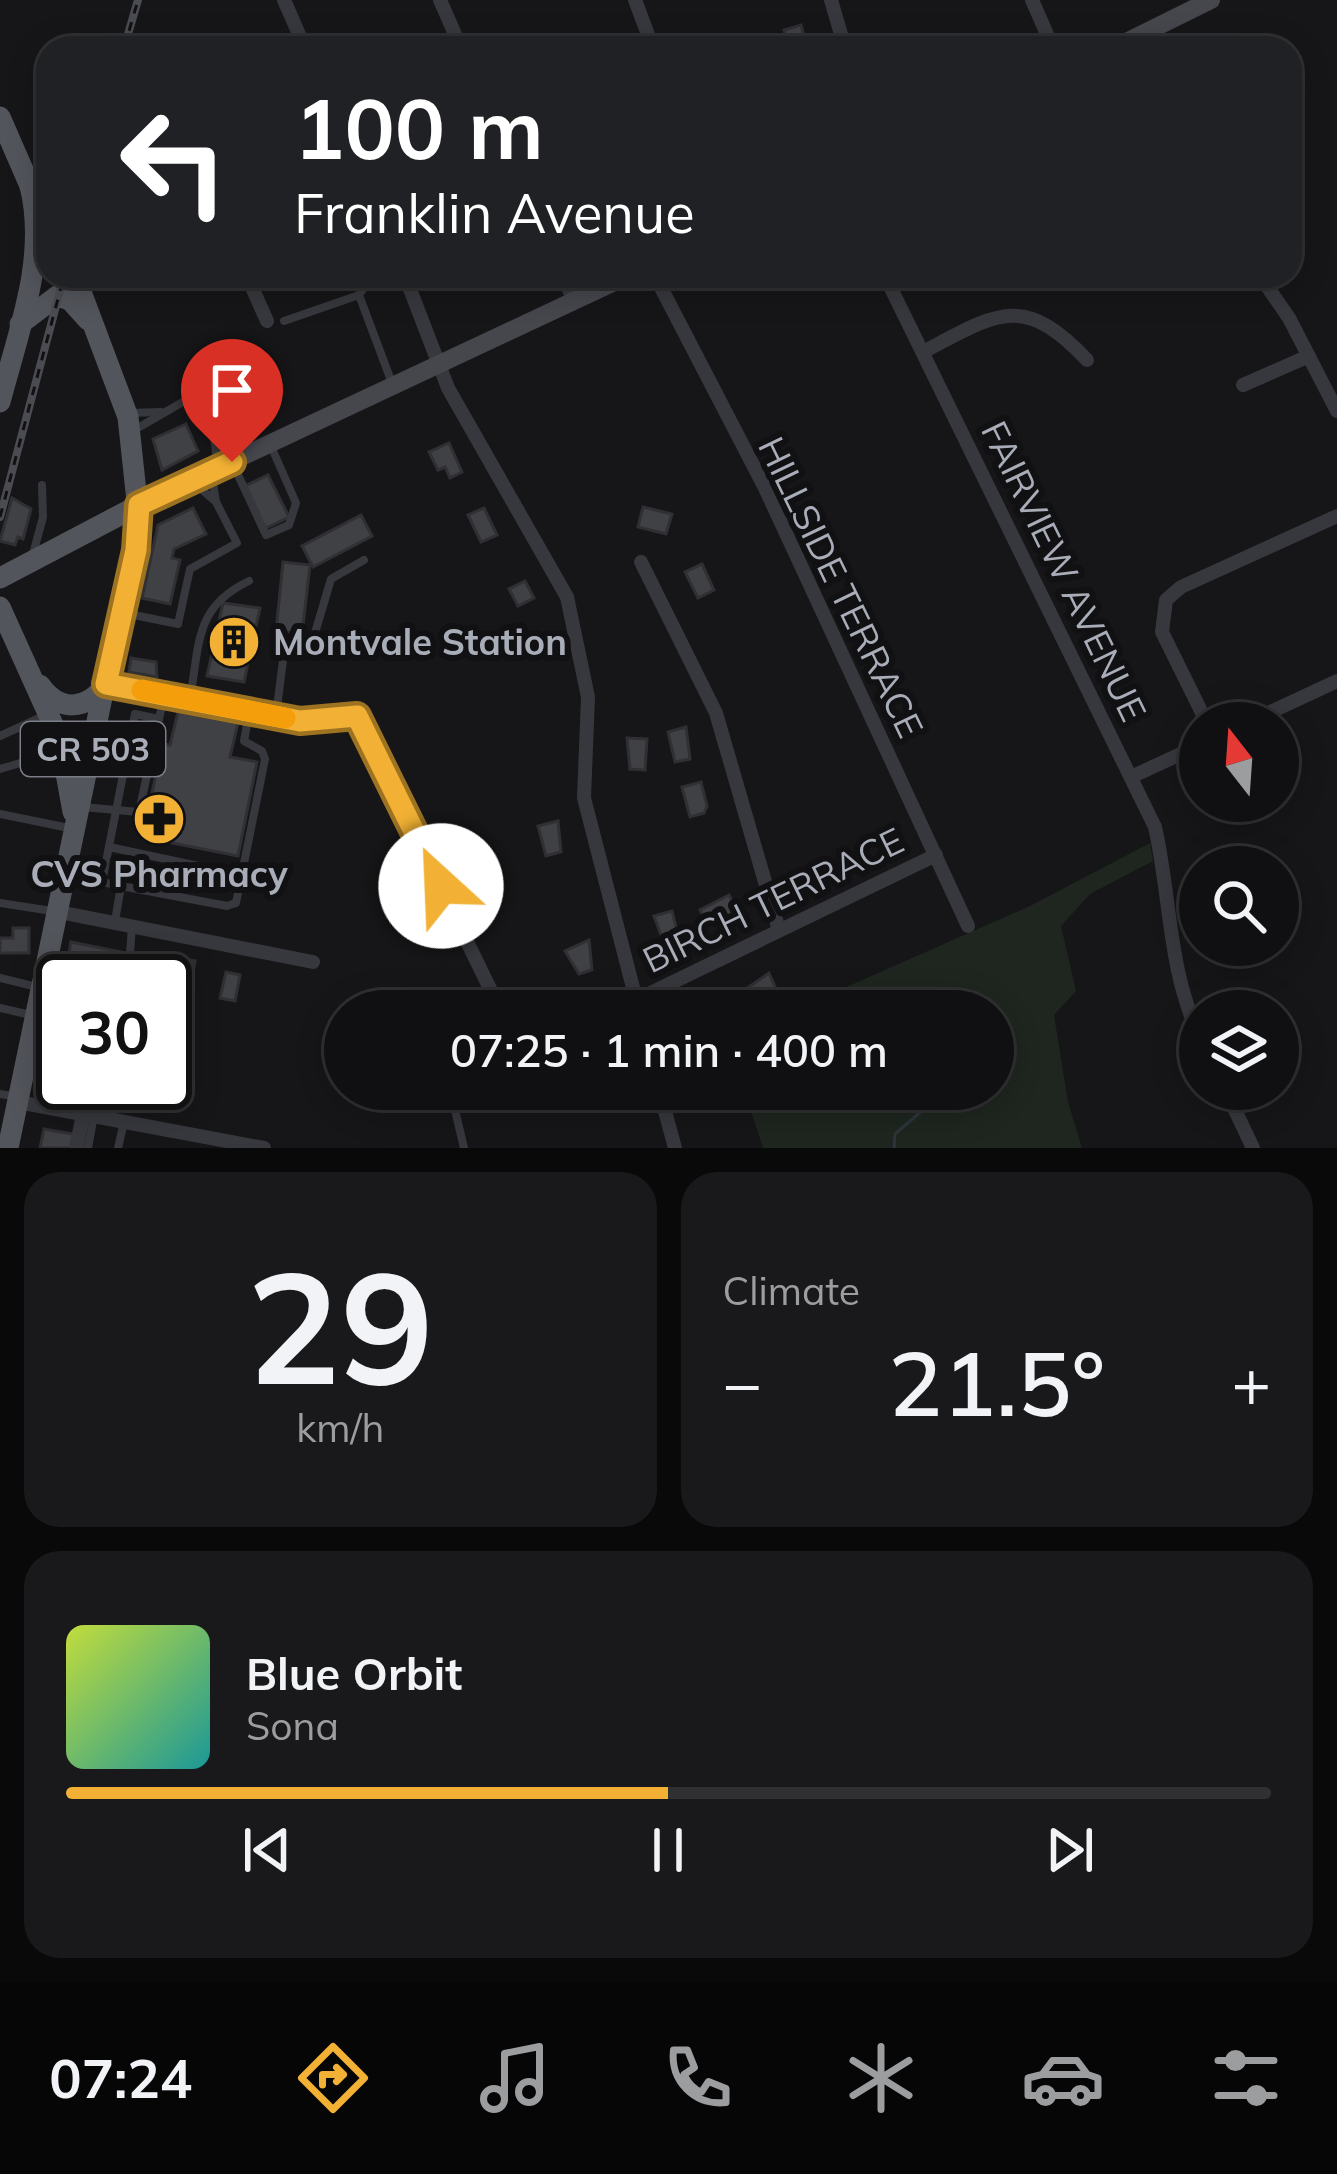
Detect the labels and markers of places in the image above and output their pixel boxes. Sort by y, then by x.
pin [181,339,283,462]
building icon: Montvale Station [206,614,262,670]
place label: Montvale Station [273,619,567,664]
pharmacy icon: CVS Pharmacy [131,791,187,847]
place label: CVS Pharmacy [30,851,288,896]

